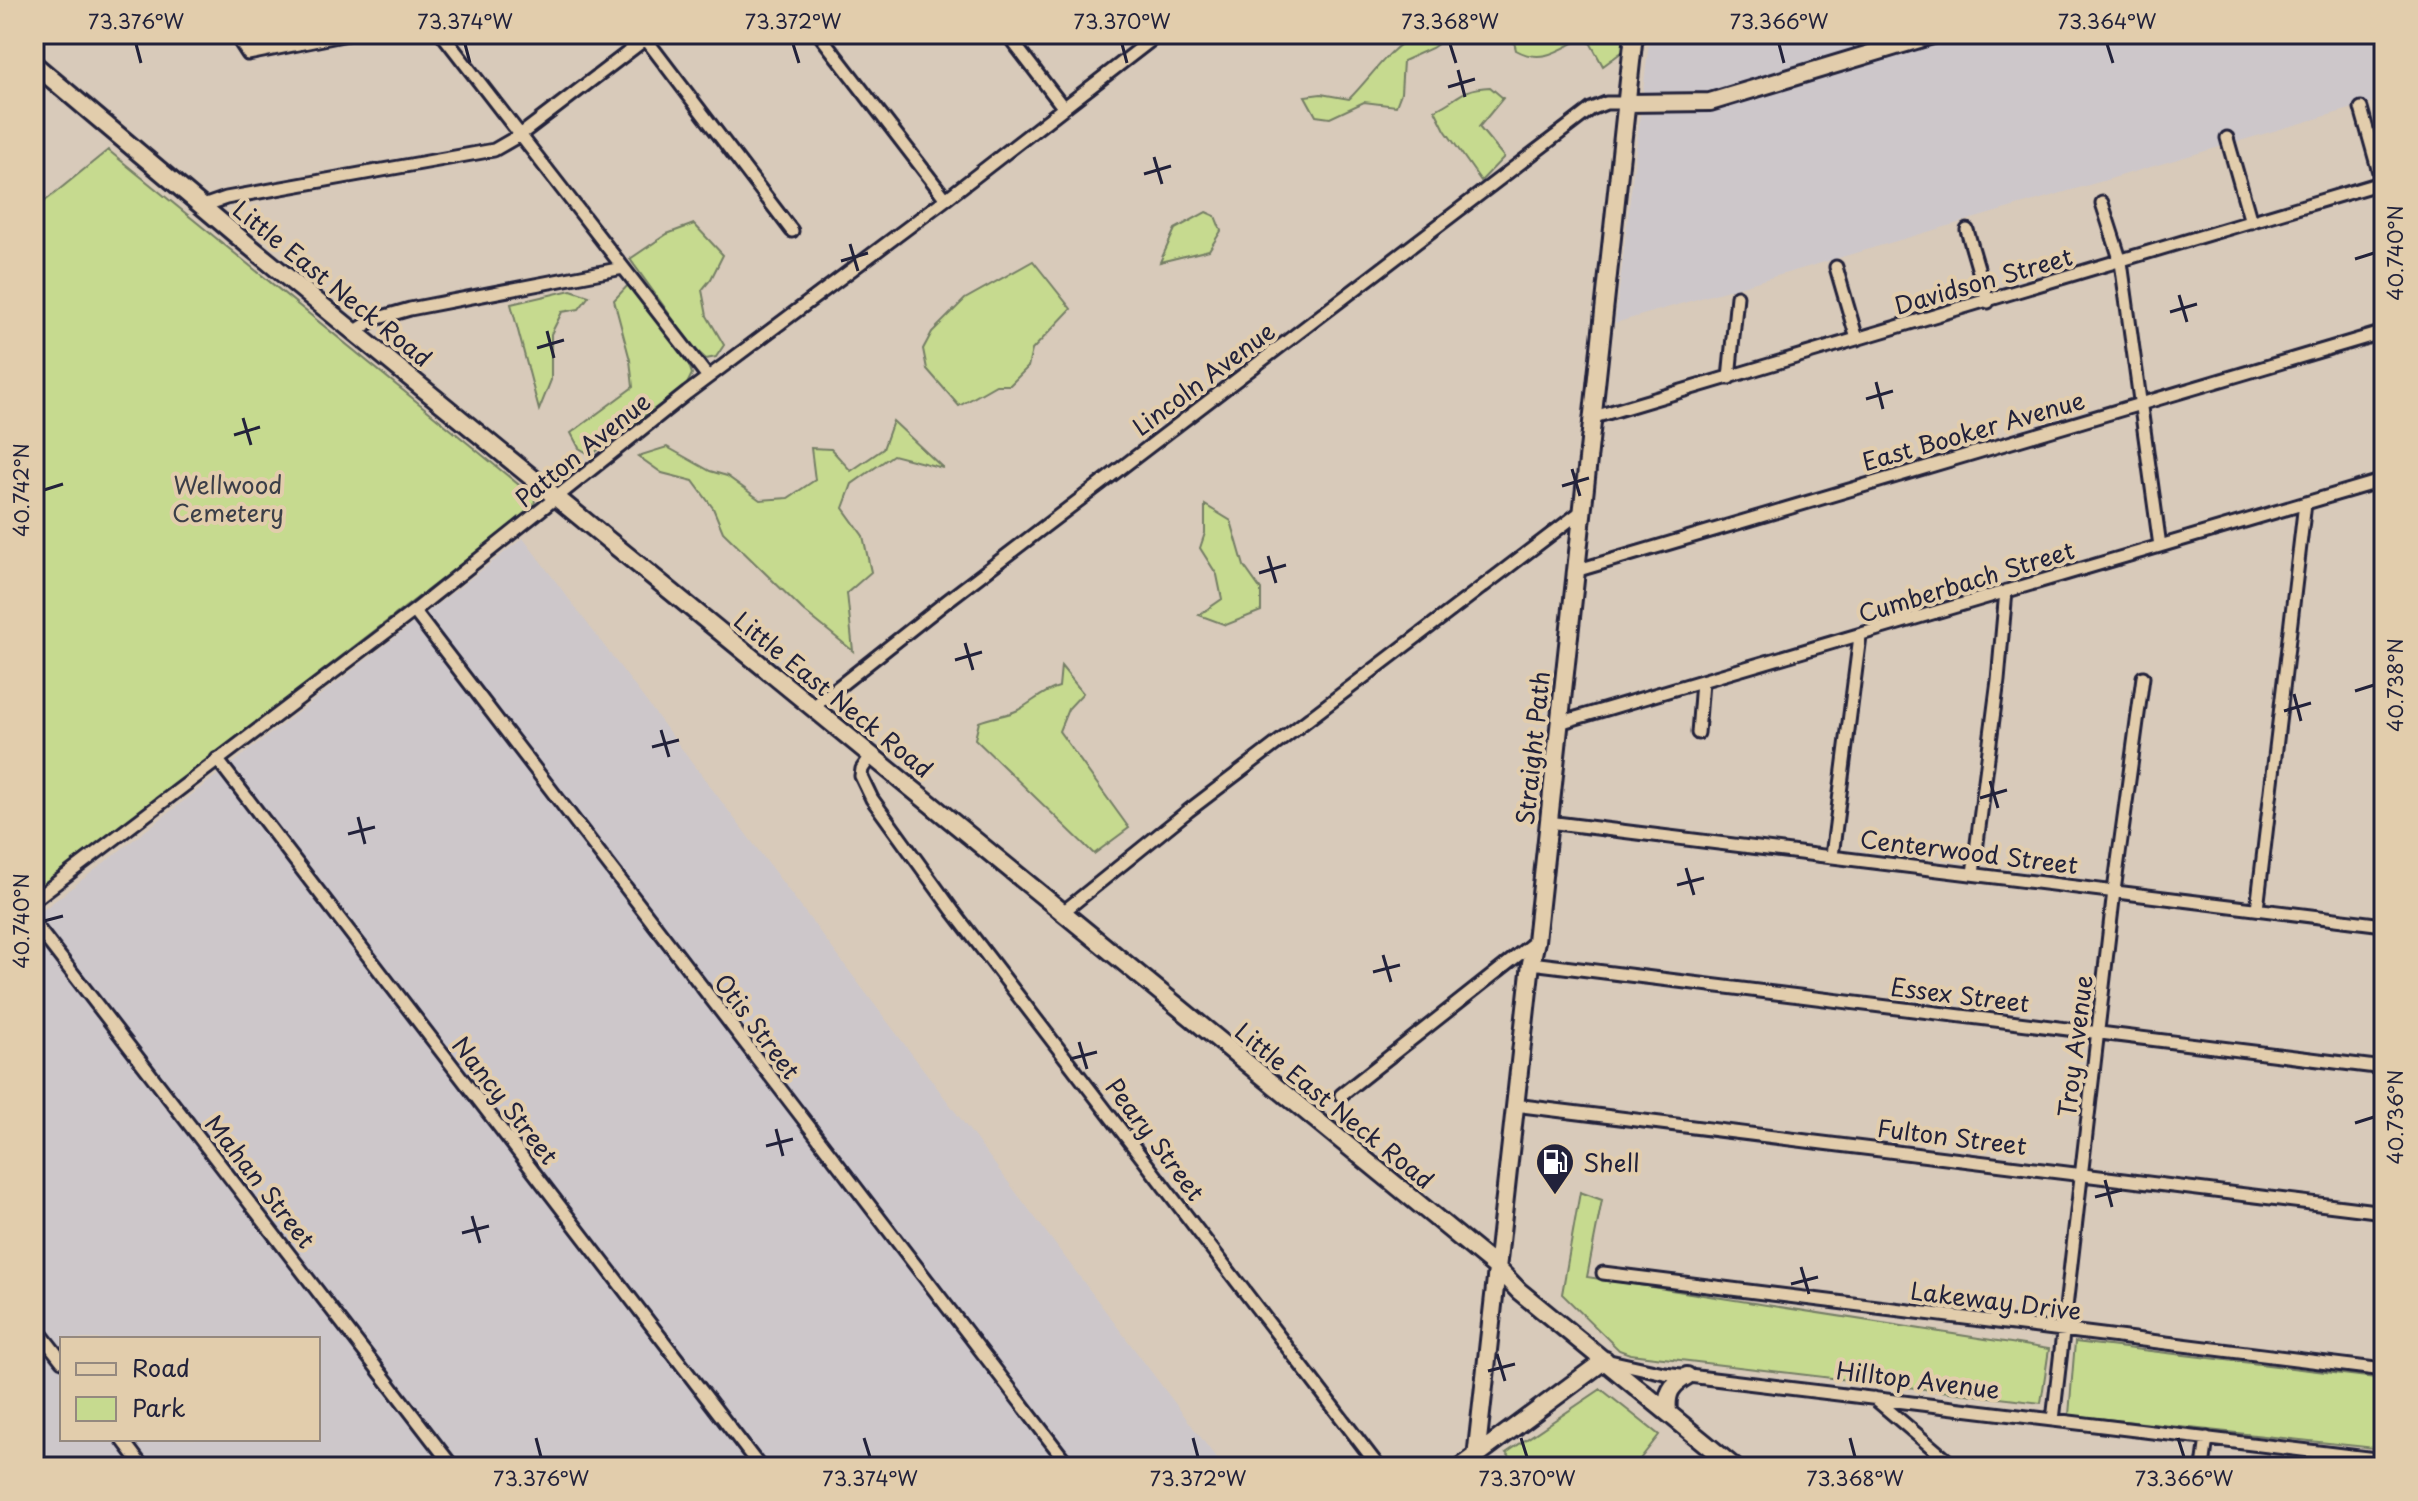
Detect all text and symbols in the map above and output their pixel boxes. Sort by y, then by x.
text: 73.376°W [88,6,184,36]
text: 73.374°W [417,6,513,36]
text: 73.372°W [745,6,842,36]
text: 73.370°W [1073,6,1171,36]
text: 73.368°W [1401,6,1499,36]
text: 73.366°W [1730,6,1829,36]
text: 73.364°W [2058,6,2157,36]
street label: Little East Neck Road [226,191,440,375]
text: 40.740°N [2380,205,2410,301]
street label: Davidson Street [1890,237,2077,323]
street label: Lincoln Avenue [1124,312,1282,444]
street label: East Booker Avenue [1857,381,2089,479]
street label: Patton Avenue [507,383,657,515]
text: 40.742°N [6,443,36,537]
park label: Wellwood Cemetery [172,466,284,530]
street label: Cumberbach Street [1854,531,2079,631]
street label: Little East Neck Road [727,602,941,786]
text: 40.738°N [2380,638,2410,732]
street label: Straight Path [1506,669,1558,827]
street label: Centerwood Street [1858,820,2080,882]
text: 40.740°N [6,873,36,969]
street label: Otis Street [706,966,810,1086]
street label: Essex Street [1889,968,2031,1020]
street label: Troy Avenue [2047,973,2101,1119]
street label: Little East Neck Road [1228,1013,1442,1197]
street label: Nancy Street [444,1028,568,1172]
street label: Peary Street [1098,1070,1214,1208]
text: 40.736°N [2380,1070,2410,1164]
street label: Mahan Street [197,1107,325,1256]
street label: Fulton Street [1875,1109,2029,1163]
fuel station icon: Shell [1534,1141,1576,1196]
place label: Shell [1583,1144,1640,1180]
street label: Lakeway Drive [1908,1272,2084,1328]
legend [60,1337,320,1441]
text: Road [132,1349,190,1385]
street label: Hilltop Avenue [1834,1351,2002,1407]
text: Park [132,1389,186,1425]
text: 73.376°W [493,1463,589,1493]
text: 73.374°W [822,1463,918,1493]
text: 73.372°W [1150,1463,1247,1493]
text: 73.370°W [1478,1463,1576,1493]
text: 73.368°W [1806,1463,1904,1493]
text: 73.366°W [2135,1463,2234,1493]

